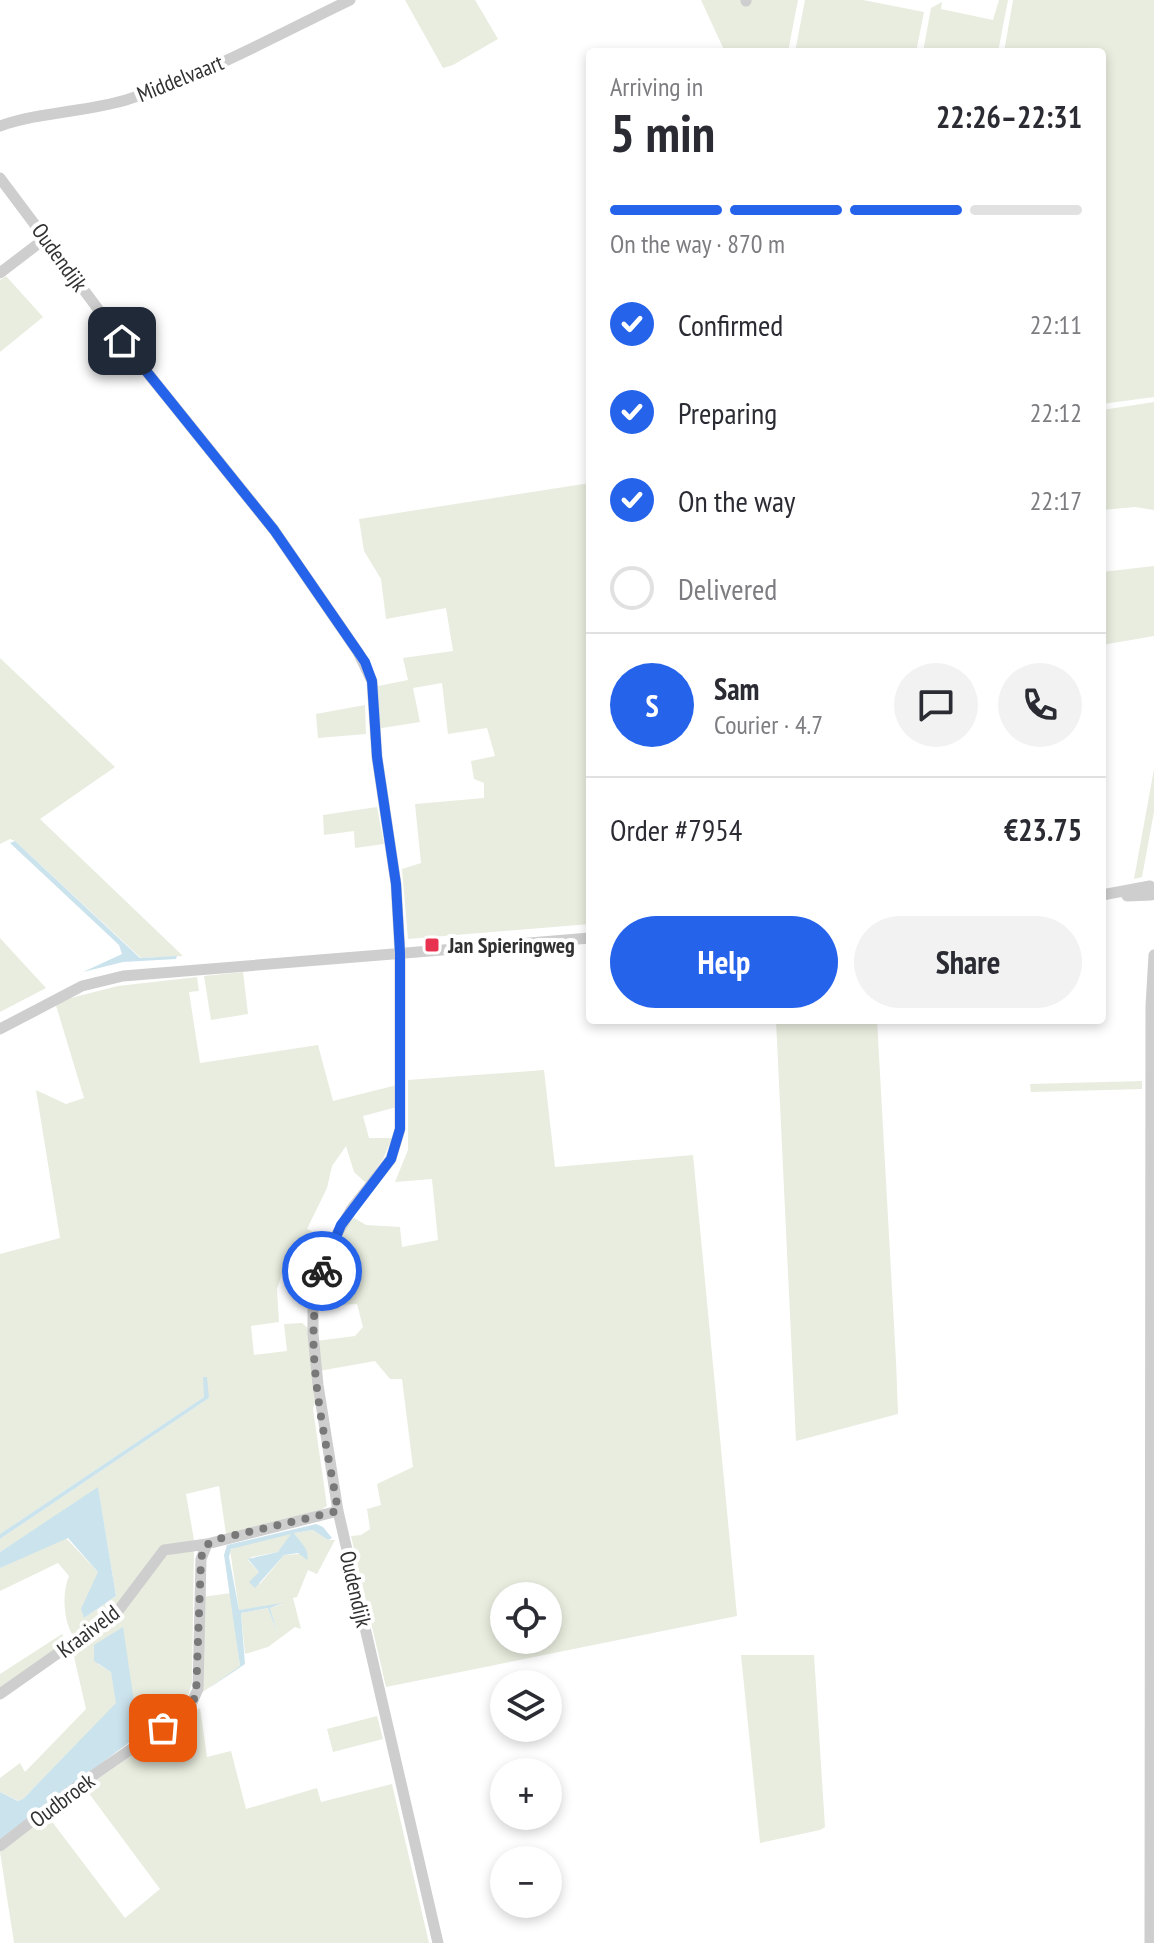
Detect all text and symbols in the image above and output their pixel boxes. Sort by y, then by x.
street label: Middelvaart [133,48,227,108]
text: Arriving in [610,70,703,103]
text: 22:26–22:31 [936,97,1082,136]
text: 5 min [610,99,715,166]
street label: Oudendijk [26,217,94,297]
text: On the way · 870 m [610,227,785,260]
icon: check [610,302,654,346]
text: Confirmed [678,305,783,344]
pin [88,307,156,375]
text: 22:11 [1030,308,1082,341]
icon: home [100,319,144,363]
icon: check [610,390,654,434]
text: Preparing [678,393,777,432]
text: 22:12 [1030,396,1082,429]
icon: check [610,478,654,522]
text: On the way [678,481,795,520]
text: 22:17 [1030,484,1082,517]
text: Delivered [678,569,777,608]
button: chat [894,663,978,747]
button: phone [998,663,1082,747]
text: Sam [714,669,759,708]
text: S [645,686,659,725]
text: Courier · 4.7 [714,708,823,741]
text: Order #7954 [610,810,742,849]
text: €23.75 [1004,810,1082,849]
button: Help [610,916,838,1008]
button: Share [854,916,1082,1008]
place label: Jan Spieringweg [447,931,575,959]
marker: Jan Spieringweg [423,936,441,954]
courier [282,1231,362,1311]
icon: bike [300,1249,344,1293]
street label: Oudendijk [334,1548,378,1630]
map controls [490,1582,562,1918]
button: locate [490,1582,562,1654]
street label: Kraaiveld [51,1598,125,1664]
button: layers [490,1670,562,1742]
pin [129,1694,197,1762]
icon: bag [141,1706,185,1750]
button: + [490,1758,562,1830]
street label: Oudbroek [24,1766,100,1833]
button: − [490,1846,562,1918]

